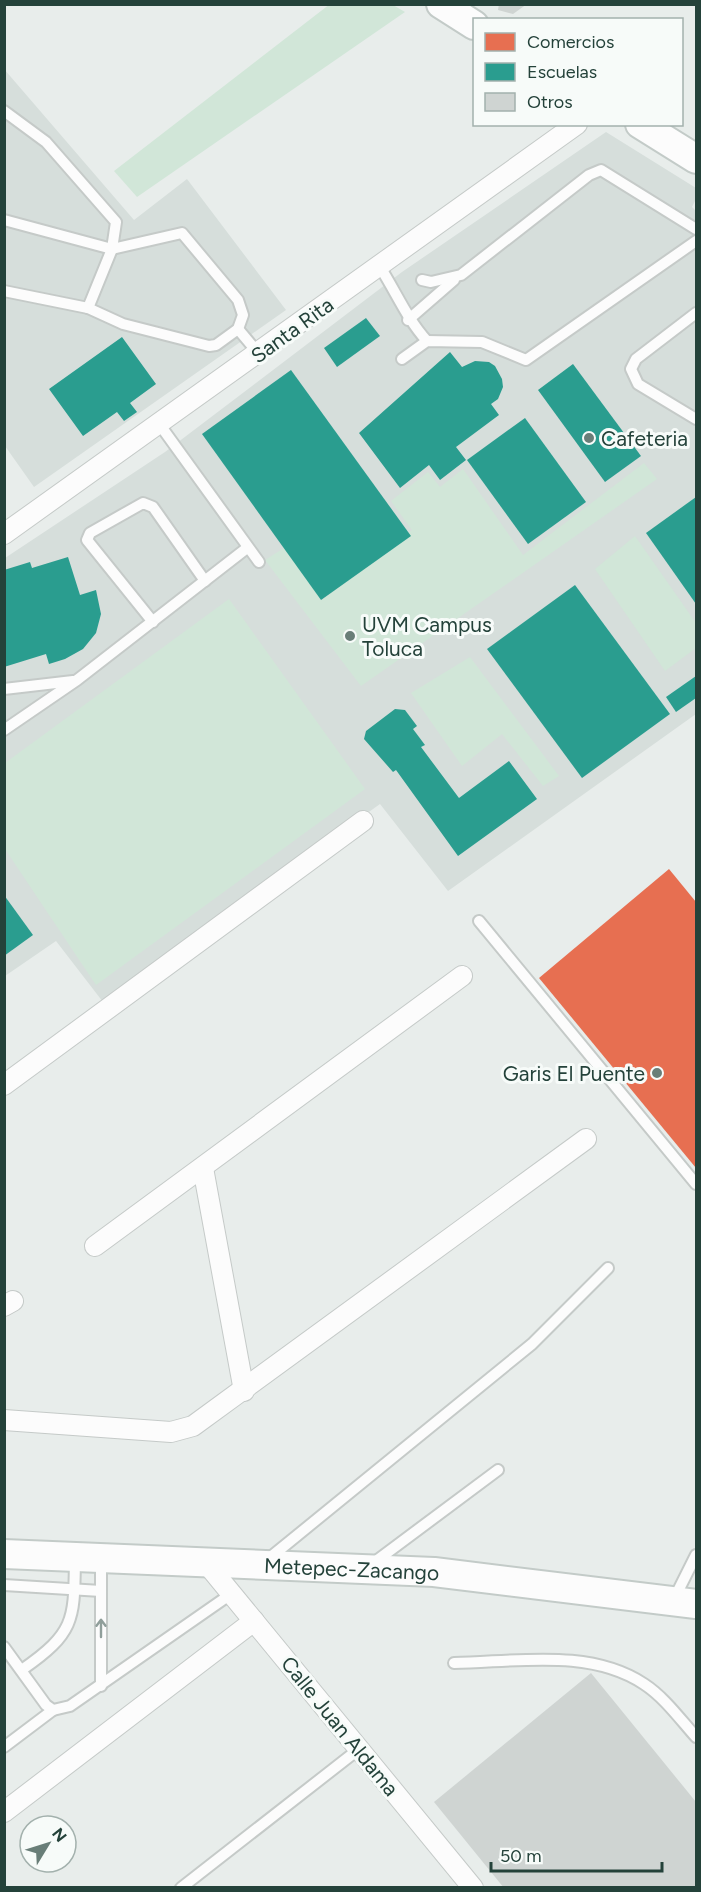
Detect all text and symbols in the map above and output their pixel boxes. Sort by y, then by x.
legend [473,18,683,126]
text: Comercios [527,31,614,53]
text: Escuelas [527,61,597,83]
text: Otros [527,91,573,113]
street label: Santa Rita [246,292,338,368]
place label: Cafeteria [601,426,688,451]
marker: Cafeteria [582,431,596,445]
place label: UVM Campus Toluca [362,612,492,661]
marker: UVM Campus Toluca [343,629,357,643]
place label: Garis El Puente [503,1061,645,1086]
marker: Garis El Puente [650,1066,664,1080]
street label: Metepec-Zacango [264,1552,440,1585]
one-way arrow [95,1618,107,1638]
street label: Calle Juan Aldama [276,1651,404,1801]
north arrow [18,1814,78,1874]
text: N [48,1824,71,1846]
scale bar [491,1835,662,1873]
text: 50 m [500,1845,542,1867]

